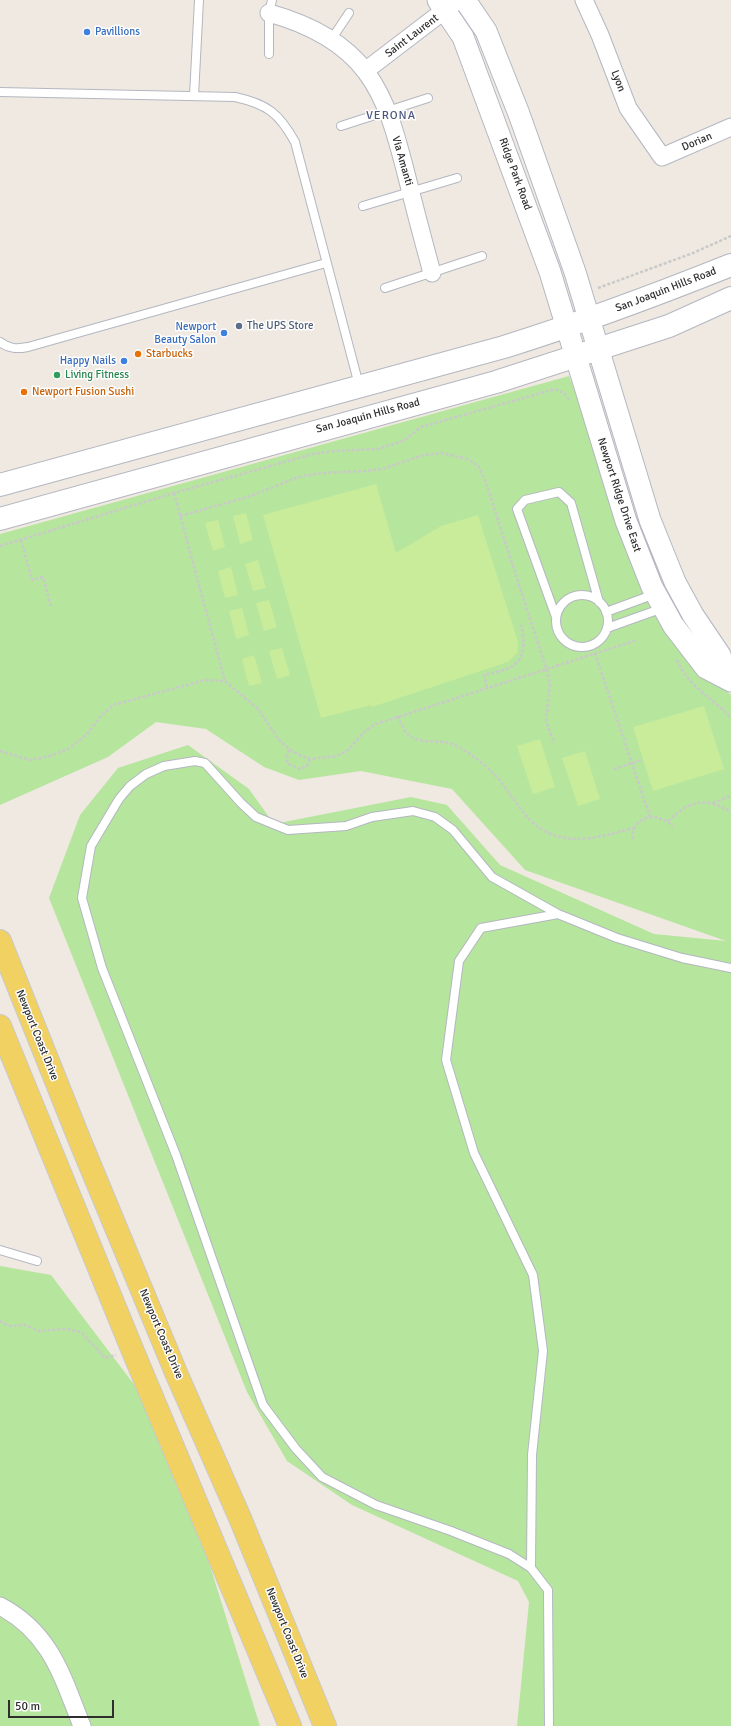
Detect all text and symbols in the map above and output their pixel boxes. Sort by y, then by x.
street label: Saint Laurent [383,12,441,60]
place label: Pavillions [95,25,140,39]
marker: Pavillions [82,27,92,37]
street label: Lyon [608,68,628,94]
district label: VERONA [366,109,416,123]
street label: Dorian [680,130,714,154]
street label: Via Amanti [389,135,415,187]
street label: Ridge Park Road [496,136,534,212]
street label: San Joaquin Hills Road [614,265,718,315]
place label: The UPS Store [247,319,313,333]
place label: Newport Beauty Salon [154,320,216,346]
marker: The UPS Store [234,321,244,331]
marker: Newport Beauty Salon [219,328,229,338]
place label: Starbucks [146,347,193,361]
marker: Starbucks [133,349,143,359]
place label: Happy Nails [60,354,116,368]
marker: Happy Nails [119,356,129,366]
place label: Living Fitness [65,368,129,382]
marker: Living Fitness [52,370,62,380]
place label: Newport Fusion Sushi [32,385,134,399]
marker: Newport Fusion Sushi [19,387,29,397]
street label: San Joaquin Hills Road [315,396,421,436]
street label: Newport Ridge Drive East [594,436,644,554]
street label: Newport Coast Drive [13,988,61,1082]
street label: Newport Coast Drive [136,1287,186,1381]
street label: Newport Coast Drive [263,1586,311,1680]
scale bar [10,1692,116,1718]
text: 50 m [15,1699,40,1714]

